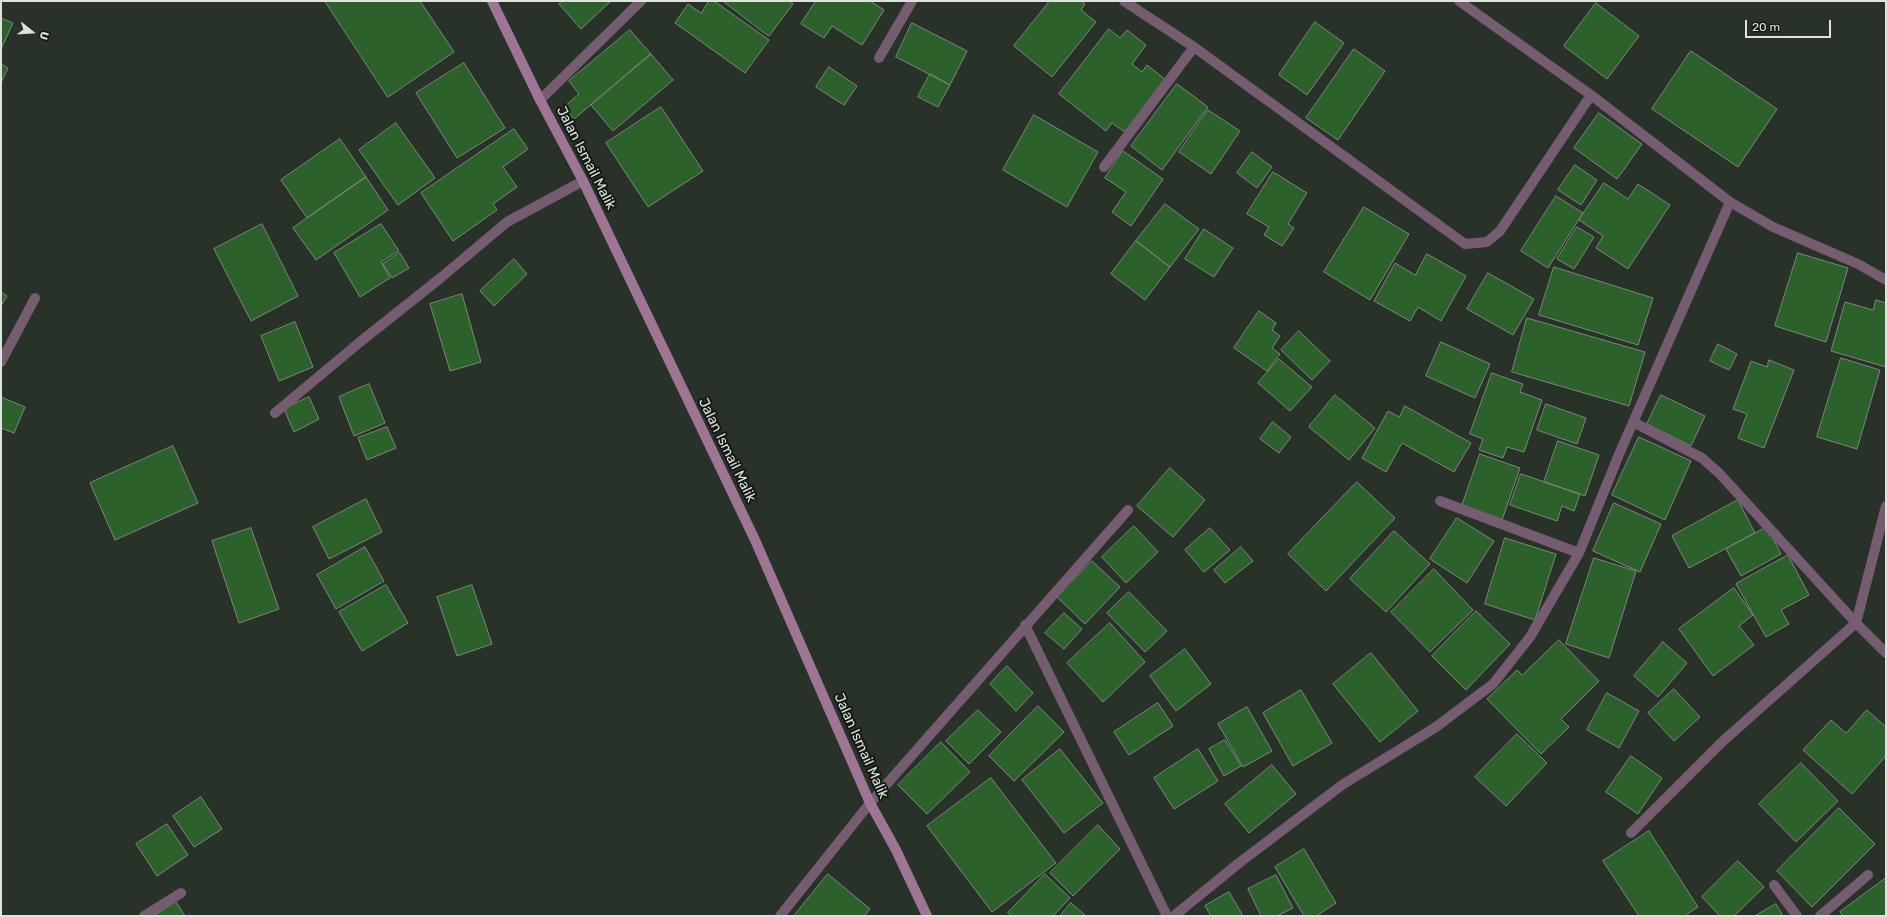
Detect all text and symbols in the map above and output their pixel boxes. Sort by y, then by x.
north arrow [12,12,52,52]
scale bar [1747,12,1833,38]
text: 20 m [1752,20,1780,34]
text: U [37,30,51,41]
street label: Jalan Ismail Malik [553,103,619,213]
street label: Jalan Ismail Malik [695,395,759,505]
street label: Jalan Ismail Malik [830,691,892,801]

